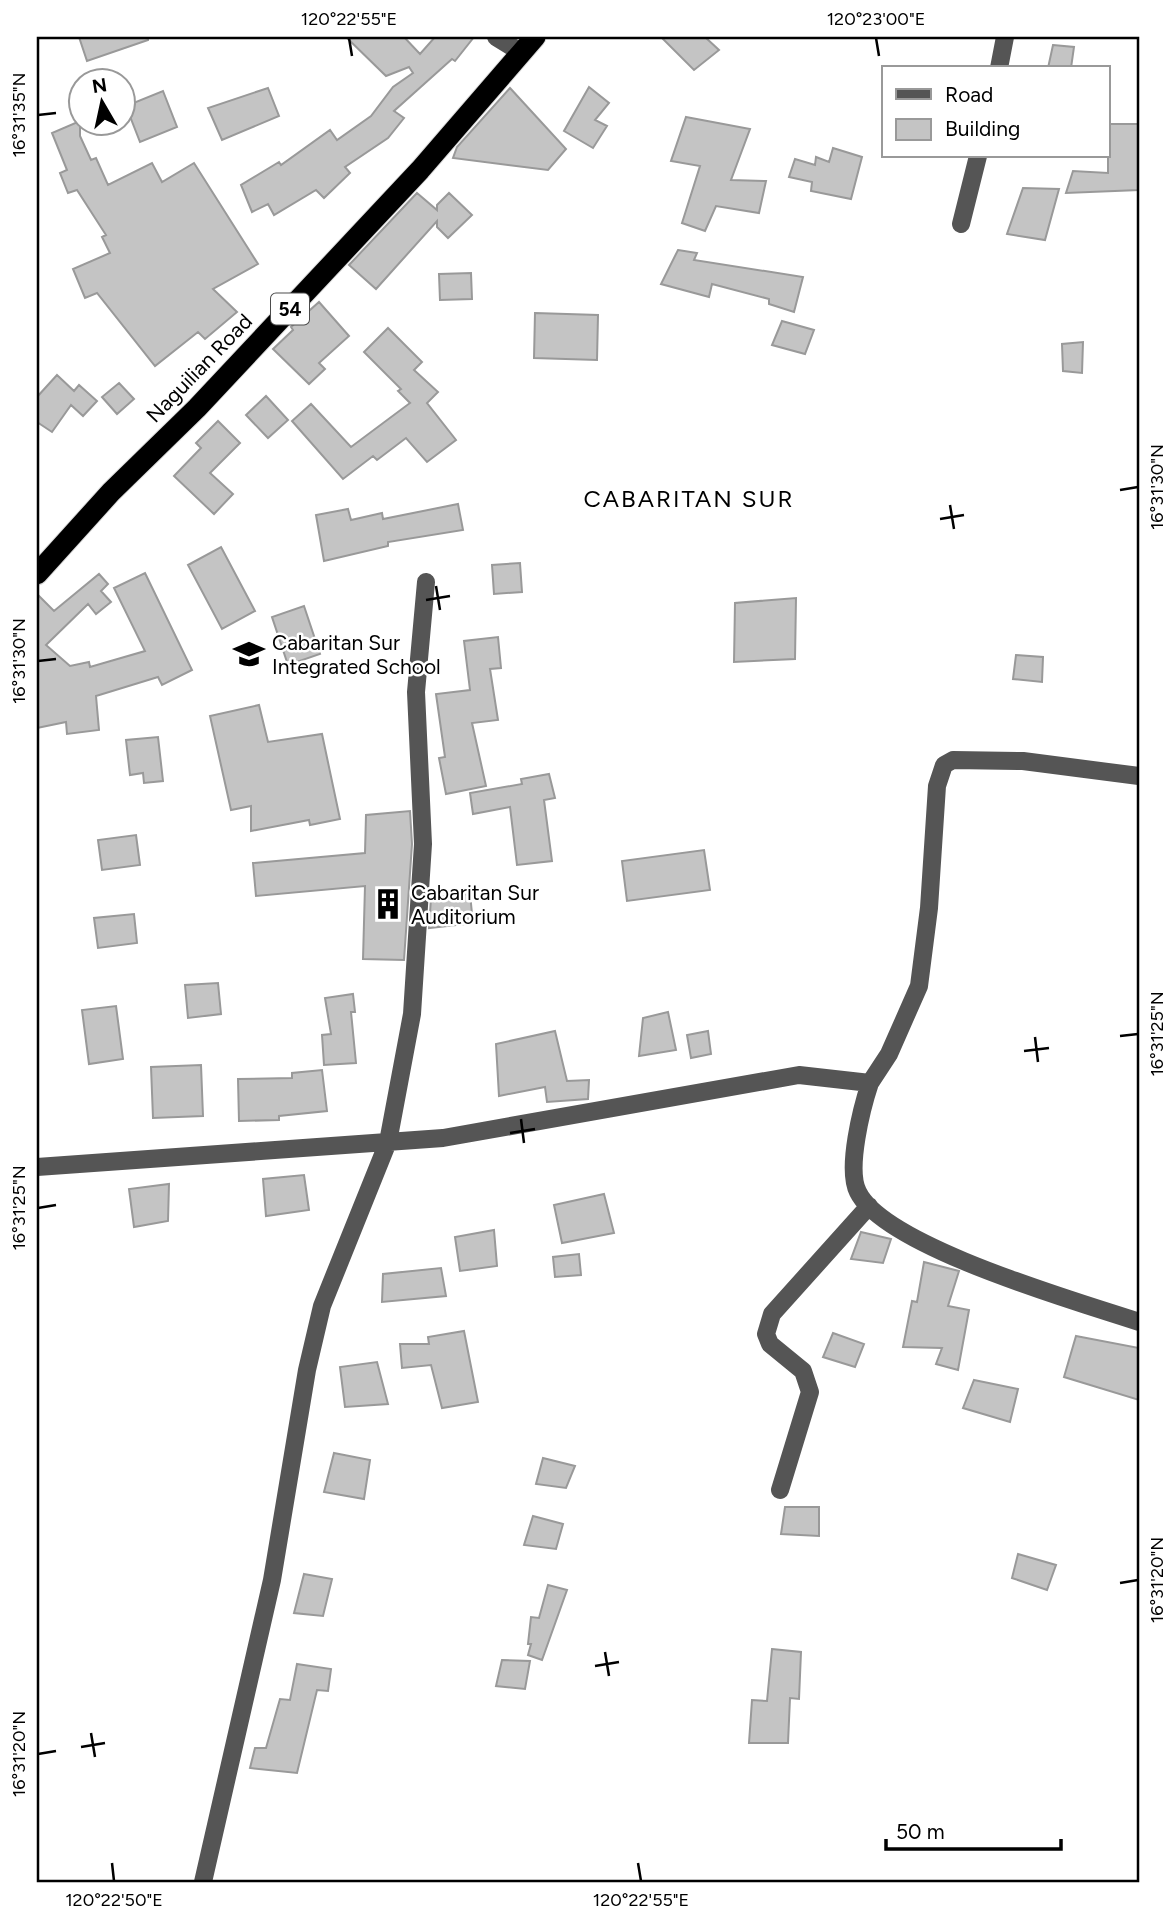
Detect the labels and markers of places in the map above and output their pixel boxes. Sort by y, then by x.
place label: Cabaritan Sur Integrated School [272,630,441,679]
school or university icon: Cabaritan Sur Integrated School [232,637,266,671]
place label: Cabaritan Sur Auditorium [411,880,539,929]
building icon: Cabaritan Sur Auditorium [371,887,405,921]

